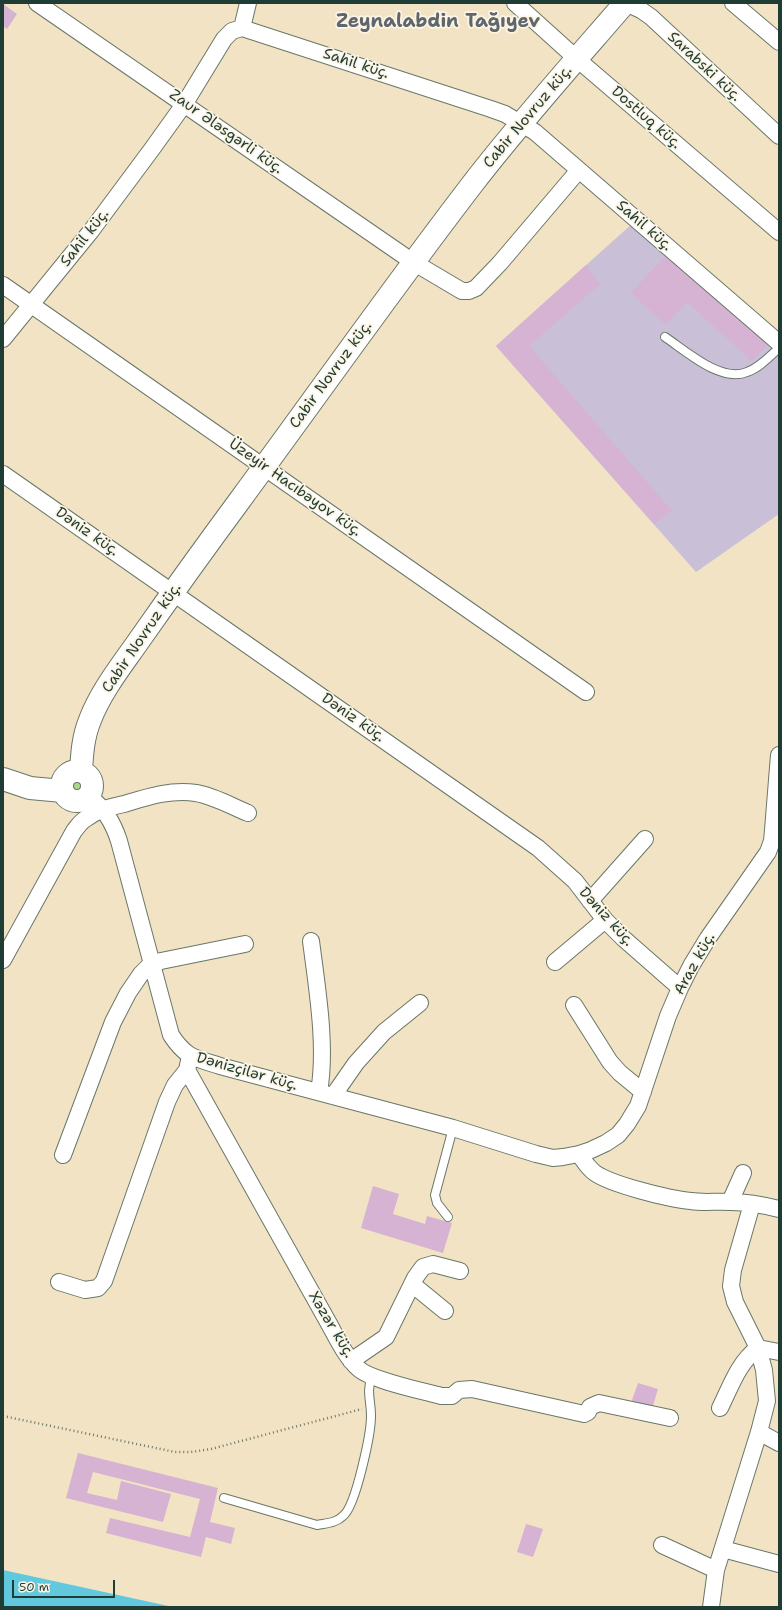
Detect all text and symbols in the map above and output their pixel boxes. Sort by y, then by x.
district label: Zeynalabdin Tağıyev [336,11,540,33]
street label: Sarabski küç. [663,28,745,106]
street label: Sahil küç. [321,45,391,83]
street label: Cabir Novruz küç. [480,62,576,172]
street label: Dostluq küç. [607,83,685,153]
street label: Zaur Ələsgərli küç. [166,86,286,178]
street label: Sahil küç. [612,197,676,255]
street label: Sahil küç. [57,206,113,270]
street label: Cabir Novruz küç. [286,318,376,432]
street label: Üzeyir Hacıbəyov küç. [225,435,365,541]
street label: Dәniz küç. [52,504,122,560]
street label: Cabir Novruz küç. [99,580,185,696]
street label: Dәniz küç. [318,690,388,746]
street label: Dәniz küç. [575,884,637,950]
street label: Araz küç. [671,930,719,998]
street label: Dәnizçilәr küç. [194,1049,300,1095]
street label: Xəzər küç. [304,1289,358,1361]
scale bar [14,1572,117,1598]
text: 50 m [19,1579,49,1595]

